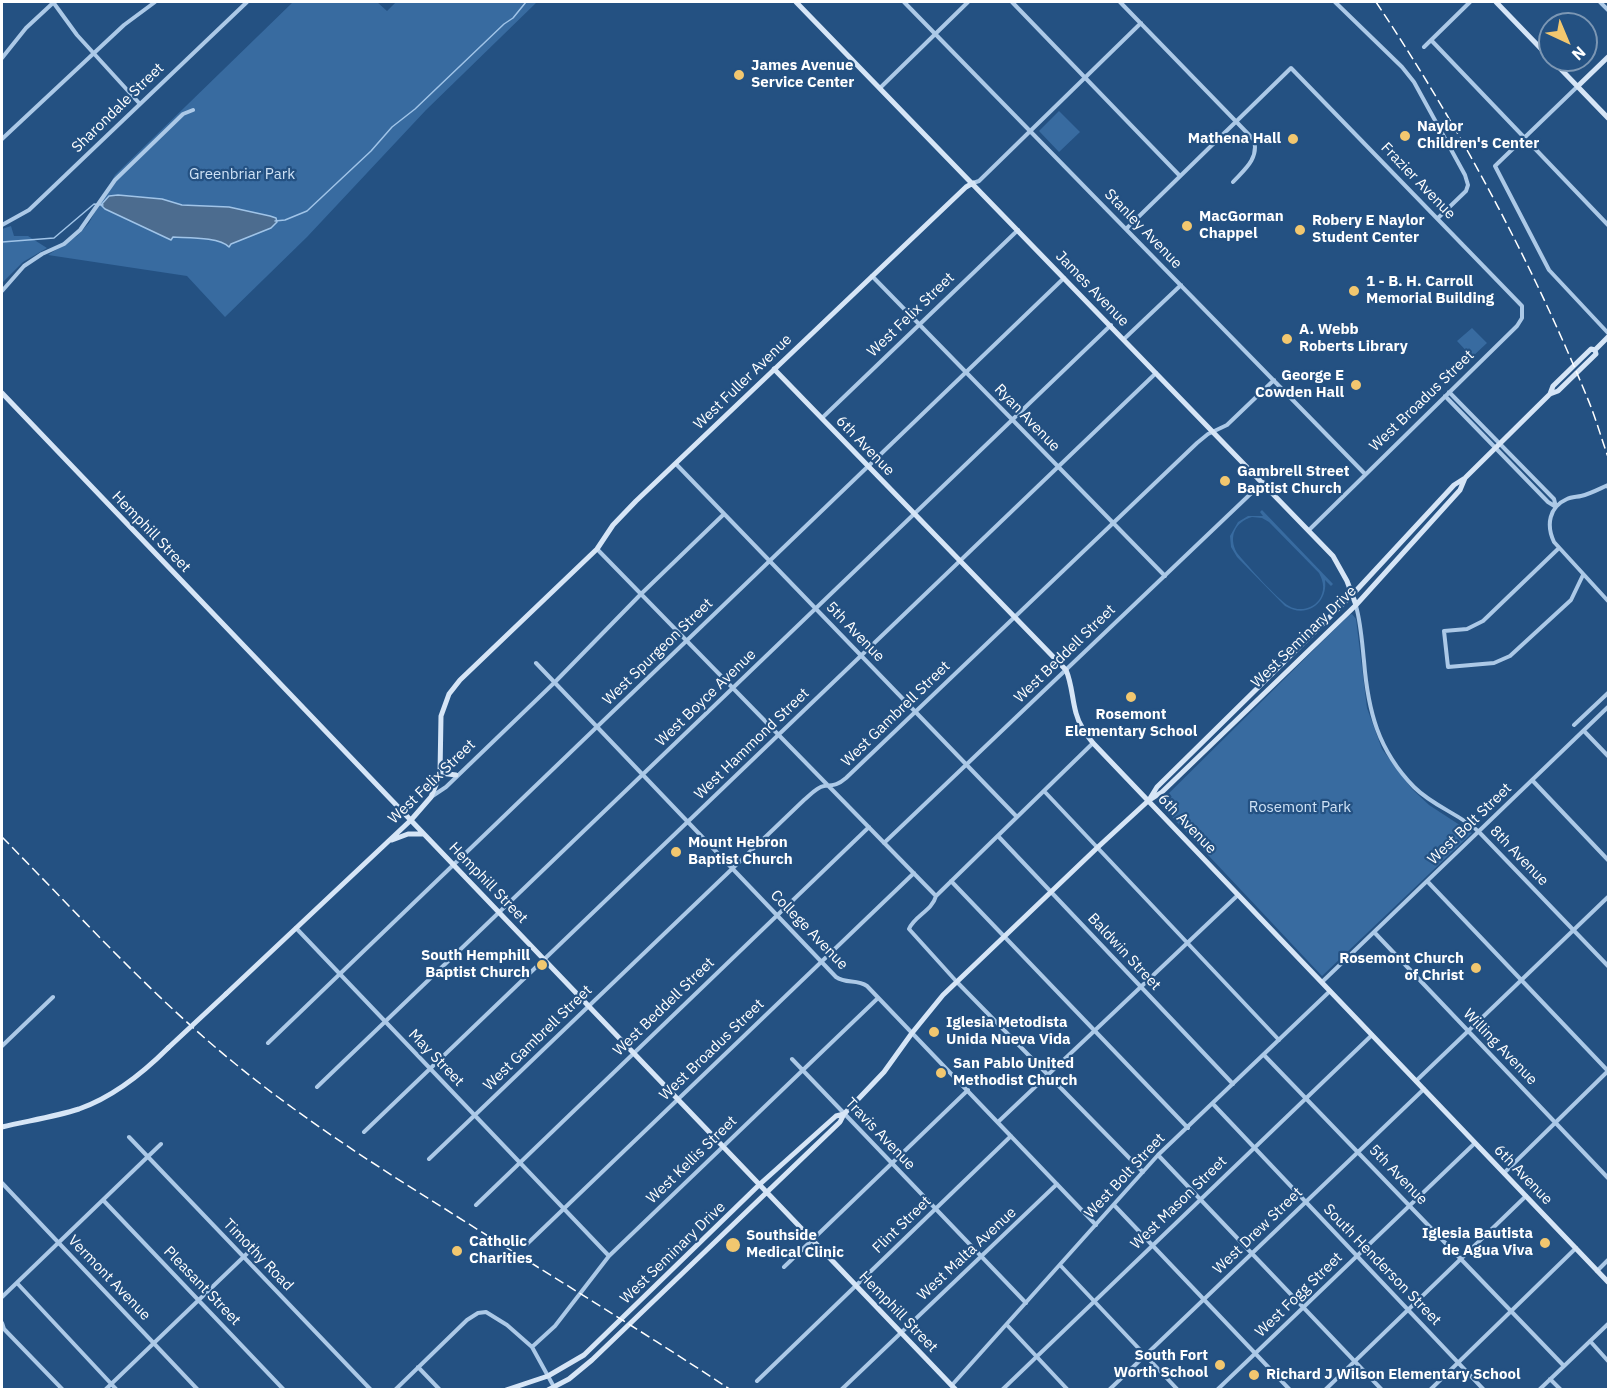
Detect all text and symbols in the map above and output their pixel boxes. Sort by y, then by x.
north arrow [1538,12,1598,72]
text: N [1568,42,1590,65]
place label: James Avenue Service Center [751,57,854,92]
street label: Sharondale Street [68,59,168,157]
marker: James Avenue Service Center [732,68,746,82]
place label: Naylor Children's Center [1417,118,1539,153]
marker: Naylor Children's Center [1398,129,1412,143]
place label: Mathena Hall [1188,130,1281,148]
marker: Mathena Hall [1286,132,1300,146]
street label: Frazier Avenue [1377,139,1459,223]
park label: Greenbriar Park [189,166,295,184]
street label: Stanley Avenue [1100,185,1186,273]
place label: MacGorman Chappel [1199,208,1284,243]
place label: Robery E Naylor Student Center [1312,212,1425,247]
marker: MacGorman Chappel [1180,219,1194,233]
marker: Robery E Naylor Student Center [1293,223,1307,237]
street label: James Avenue [1052,248,1132,330]
street label: West Felix Street [864,269,958,361]
place label: 1 - B. H. Carroll Memorial Building [1366,273,1494,308]
marker: 1 - B. H. Carroll Memorial Building [1347,284,1361,298]
place label: A. Webb Roberts Library [1299,321,1408,356]
street label: West Fuller Avenue [690,331,796,433]
marker: A. Webb Roberts Library [1280,332,1294,346]
street label: West Broadus Street [1366,347,1478,455]
place label: George E Cowden Hall [1255,367,1344,402]
marker: George E Cowden Hall [1349,378,1363,392]
street label: Ryan Avenue [990,380,1064,456]
street label: 6th Avenue [832,412,898,480]
place label: Gambrell Street Baptist Church [1237,463,1349,498]
marker: Gambrell Street Baptist Church [1218,474,1232,488]
street label: Hemphill Street [108,488,194,576]
street label: West Seminary Drive [1248,582,1360,692]
street label: West Spurgeon Street [599,595,717,709]
street label: 5th Avenue [822,598,888,666]
street label: West Beddell Street [1011,601,1119,707]
street label: West Boyce Avenue [652,646,760,750]
street label: West Gambrell Street [838,657,954,771]
street label: West Hammond Street [691,685,813,803]
marker: Rosemont Elementary School [1124,690,1138,704]
place label: Rosemont Elementary School [1065,706,1197,741]
street label: West Felix Street [385,736,479,828]
street label: West Bolt Street [1424,779,1516,869]
street label: 6th Avenue [1154,790,1220,858]
park label: Rosemont Park [1249,799,1351,817]
street label: 8th Avenue [1486,822,1552,890]
place label: Mount Hebron Baptist Church [688,834,793,869]
street label: Hemphill Street [445,839,531,927]
marker: Mount Hebron Baptist Church [669,845,683,859]
street label: College Avenue [766,886,852,974]
street label: Baldwin Street [1084,910,1164,994]
place label: South Hemphill Baptist Church [421,947,530,982]
place label: Rosemont Church of Christ [1339,950,1464,985]
street label: West Beddell Street [610,954,718,1060]
marker: South Hemphill Baptist Church [535,958,549,972]
marker: Rosemont Church of Christ [1469,961,1483,975]
street label: West Gambrell Street [480,981,596,1095]
street label: West Broadus Street [656,996,768,1104]
street label: Willing Avenue [1459,1005,1541,1089]
place label: Iglesia Metodista Unida Nueva Vida [946,1014,1071,1049]
marker: Iglesia Metodista Unida Nueva Vida [927,1025,941,1039]
street label: May Street [404,1026,468,1090]
place label: San Pablo United Methodist Church [953,1055,1077,1090]
marker: San Pablo United Methodist Church [934,1066,948,1080]
street label: Travis Avenue [841,1094,919,1174]
street label: West Kellis Street [643,1112,741,1208]
street label: West Bolt Street [1081,1130,1169,1222]
street label: 5th Avenue [1365,1141,1431,1209]
street label: 6th Avenue [1490,1141,1556,1209]
street label: West Mason Street [1127,1153,1231,1253]
street label: West Drew Street [1210,1184,1306,1278]
street label: Flint Street [869,1193,935,1257]
street label: West Seminary Drive [617,1198,729,1308]
street label: South Henderson Street [1319,1201,1445,1329]
street label: West Malta Avenue [914,1204,1020,1304]
street label: Timothy Road [219,1215,297,1295]
place label: Iglesia Bautista de Agua Viva [1422,1225,1533,1260]
place label: Southside Medical Clinic [746,1227,844,1262]
street label: Vermont Avenue [64,1232,154,1324]
place label: Catholic Charities [469,1233,533,1268]
marker: Southside Medical Clinic [724,1236,742,1254]
marker: Iglesia Bautista de Agua Viva [1538,1236,1552,1250]
street label: Pleasant Street [160,1243,244,1329]
marker: Catholic Charities [450,1244,464,1258]
street label: West Fogg Street [1252,1249,1346,1341]
street label: Hemphill Street [855,1268,941,1356]
place label: South Fort Worth School [1113,1347,1208,1382]
marker: South Fort Worth School [1213,1358,1227,1372]
place label: Richard J Wilson Elementary School [1266,1366,1521,1384]
marker: Richard J Wilson Elementary School [1247,1368,1261,1382]

